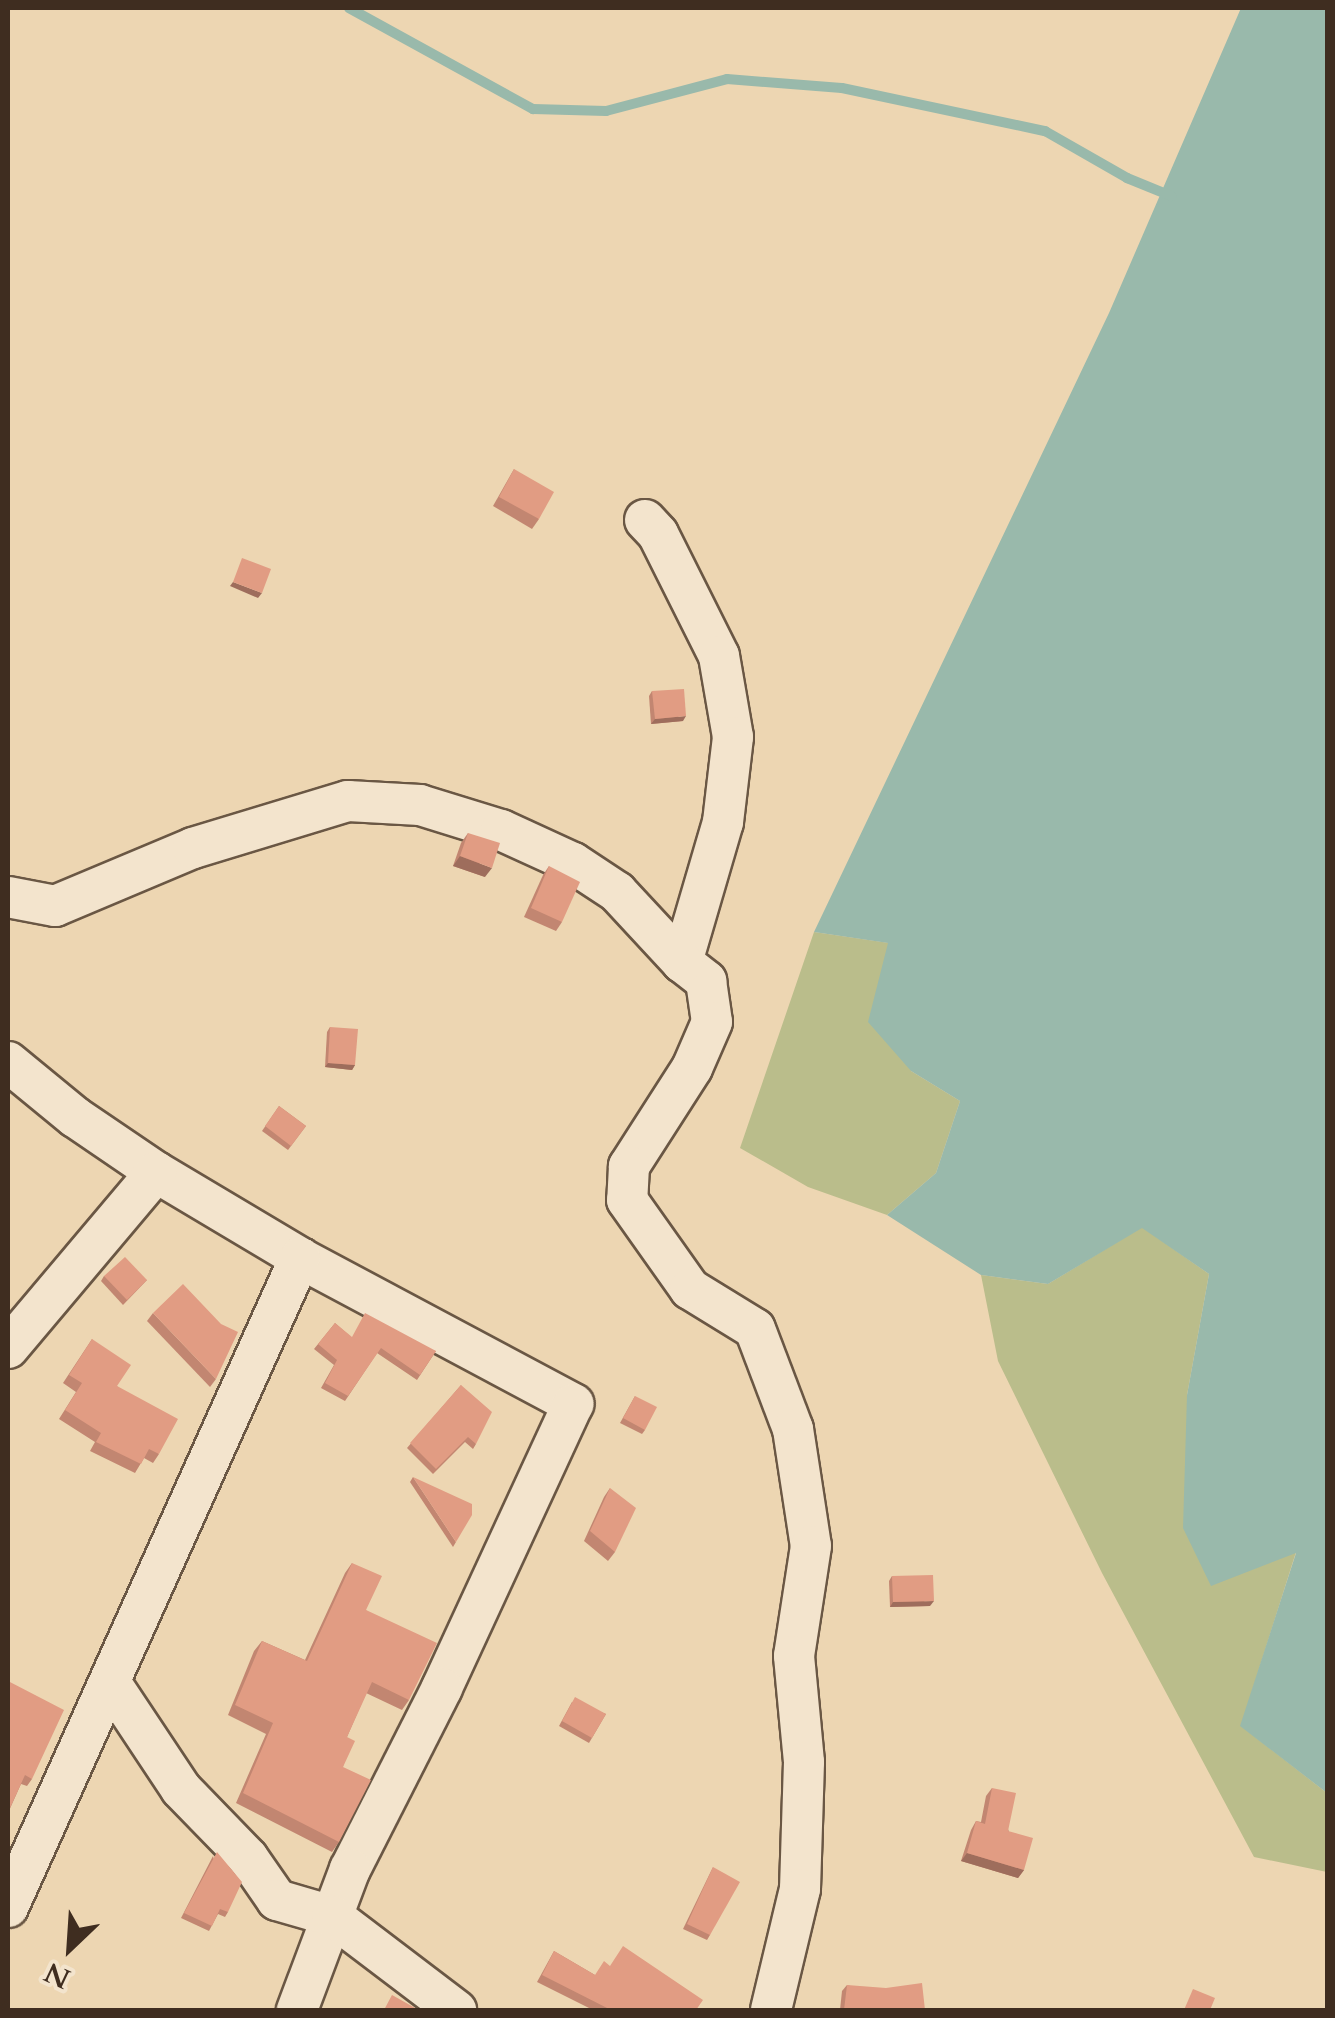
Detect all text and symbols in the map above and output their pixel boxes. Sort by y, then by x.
north arrow [20,1898,120,1998]
text: N [38,1953,76,1998]

